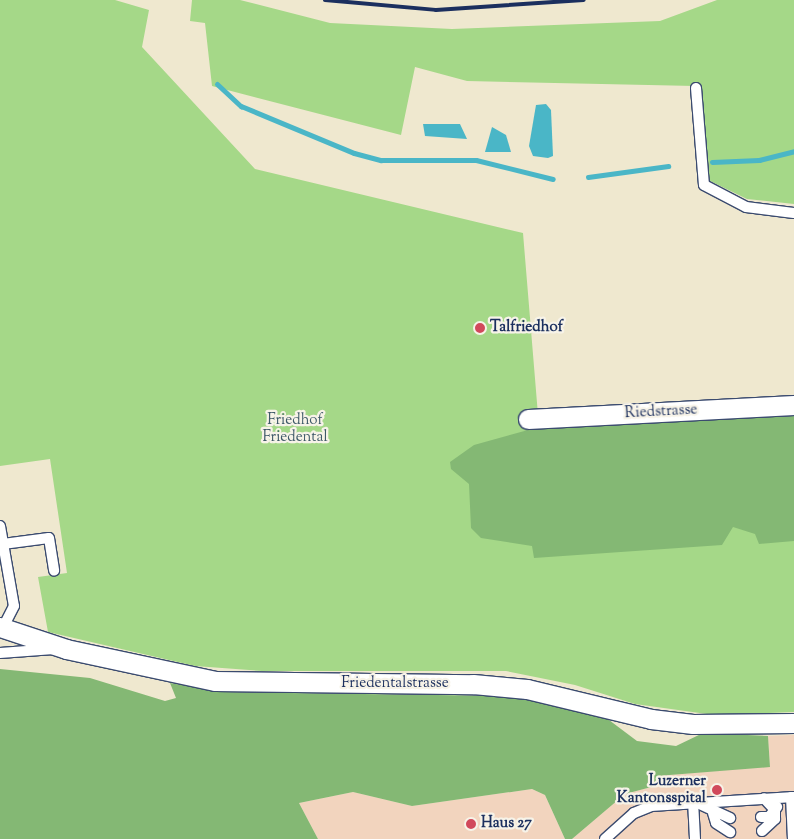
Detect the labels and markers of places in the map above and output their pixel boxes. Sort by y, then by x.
place label: Talfriedhof [490,319,563,337]
marker: Talfriedhof [474,322,486,334]
place label: Luzerner Kantonsspital [617,772,706,807]
marker: Luzerner Kantonsspital [710,783,724,797]
place label: Haus 27 [481,815,532,833]
marker: Haus 27 [465,818,477,830]

